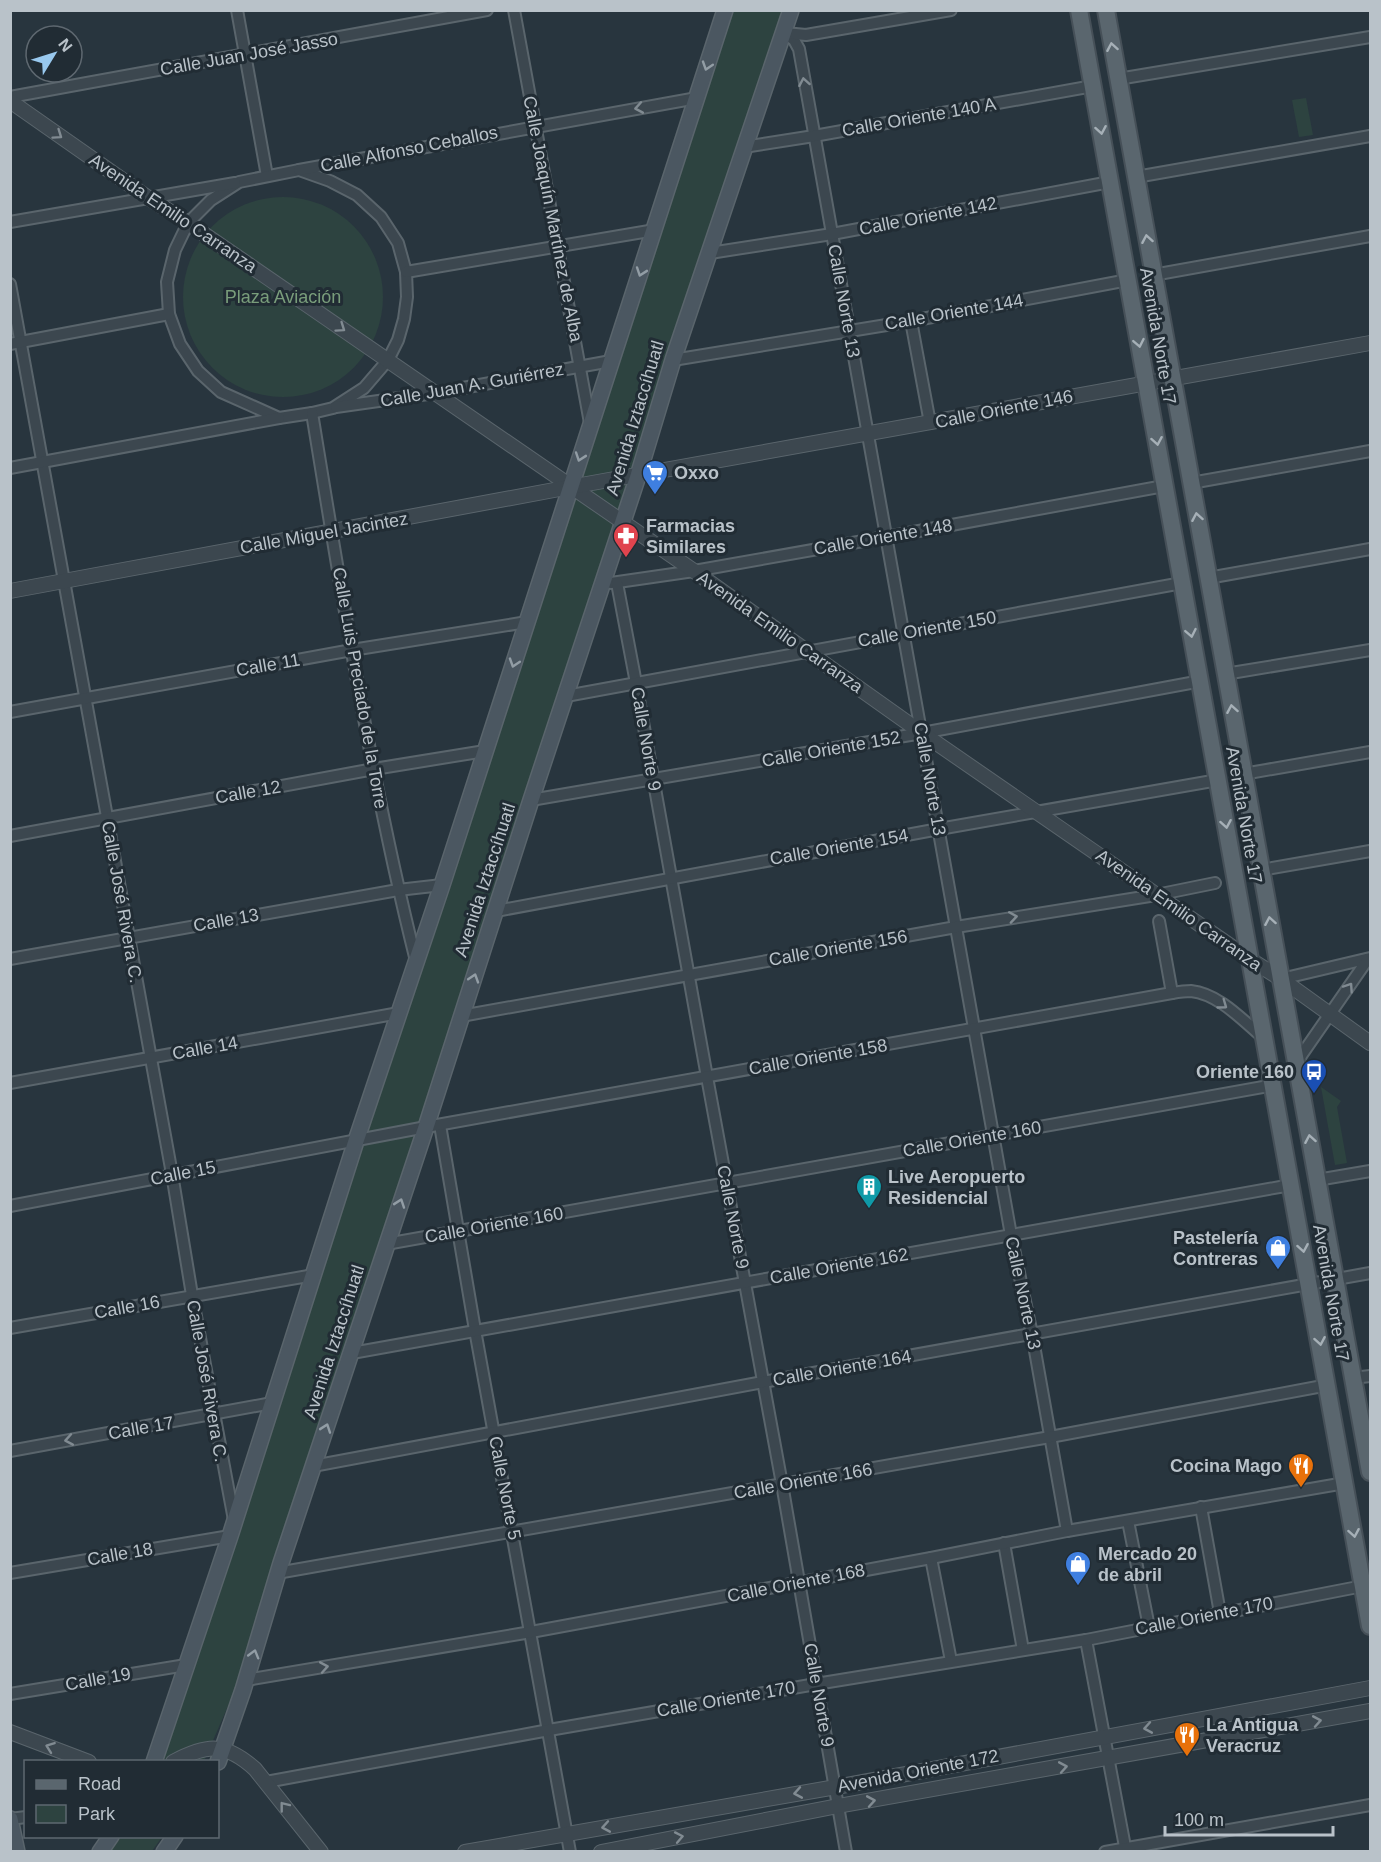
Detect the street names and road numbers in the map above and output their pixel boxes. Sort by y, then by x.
street label: Calle Juan José Jasso [159,29,339,79]
street label: Calle Joaquín Martínez de Alba [519,94,587,345]
street label: Calle Oriente 140 A [840,94,998,140]
street label: Calle Alfonso Ceballos [319,122,499,176]
street label: Avenida Emilio Carranza [85,149,261,277]
street label: Calle Oriente 142 [857,193,999,239]
street label: Calle Norte 13 [824,243,864,359]
street label: Avenida Norte 17 [1136,266,1180,406]
street label: Calle Oriente 144 [883,290,1025,334]
street label: Avenida Iztaccíhuatl [602,338,668,498]
street label: Calle Juan A. Guriérrez [379,359,565,411]
street label: Calle Oriente 146 [933,386,1075,432]
street label: Calle Miguel Jacintez [239,508,409,558]
street label: Calle Oriente 148 [812,515,954,559]
street label: Calle Luis Preciado de la Torre [329,566,391,810]
street label: Avenida Emilio Carranza [693,567,868,697]
street label: Calle Oriente 150 [856,607,998,651]
street label: Calle 11 [234,650,302,680]
street label: Calle Norte 9 [627,686,665,792]
street label: Calle Norte 13 [910,721,950,837]
street label: Calle Oriente 152 [760,727,902,771]
street label: Avenida Norte 17 [1222,745,1266,885]
street label: Calle 12 [214,776,282,808]
street label: Avenida Iztaccíhuatl [451,800,519,960]
street label: Calle José Rivera C. [98,819,146,985]
street label: Calle Oriente 154 [768,825,910,869]
street label: Avenida Emilio Carranza [1092,845,1267,975]
street label: Calle 13 [192,904,260,936]
street label: Calle Oriente 156 [767,926,909,970]
street label: Calle 14 [171,1032,239,1064]
street label: Calle Oriente 158 [747,1035,889,1079]
street label: Calle Oriente 160 [901,1117,1043,1161]
street label: Calle 15 [149,1157,217,1189]
street label: Calle Norte 9 [713,1164,753,1270]
street label: Calle Oriente 160 [423,1203,565,1247]
street label: Avenida Norte 17 [1309,1223,1353,1363]
street label: Calle Norte 13 [1001,1235,1045,1351]
street label: Calle Oriente 162 [768,1244,910,1288]
street label: Avenida Iztaccíhuatl [300,1262,368,1422]
street label: Calle 16 [93,1291,161,1323]
street label: Calle José Rivera C. [183,1298,231,1464]
street label: Calle Oriente 164 [771,1346,913,1390]
street label: Calle 17 [107,1412,175,1444]
street label: Calle Norte 5 [485,1435,525,1541]
street label: Calle Oriente 166 [732,1459,874,1503]
street label: Calle 18 [86,1538,154,1570]
street label: Calle Oriente 168 [725,1560,867,1606]
street label: Calle Oriente 170 [1133,1593,1275,1639]
street label: Calle Norte 9 [800,1642,838,1748]
street label: Calle 19 [64,1663,132,1695]
street label: Calle Oriente 170 [655,1677,797,1721]
street label: Avenida Oriente 172 [836,1746,1000,1796]

